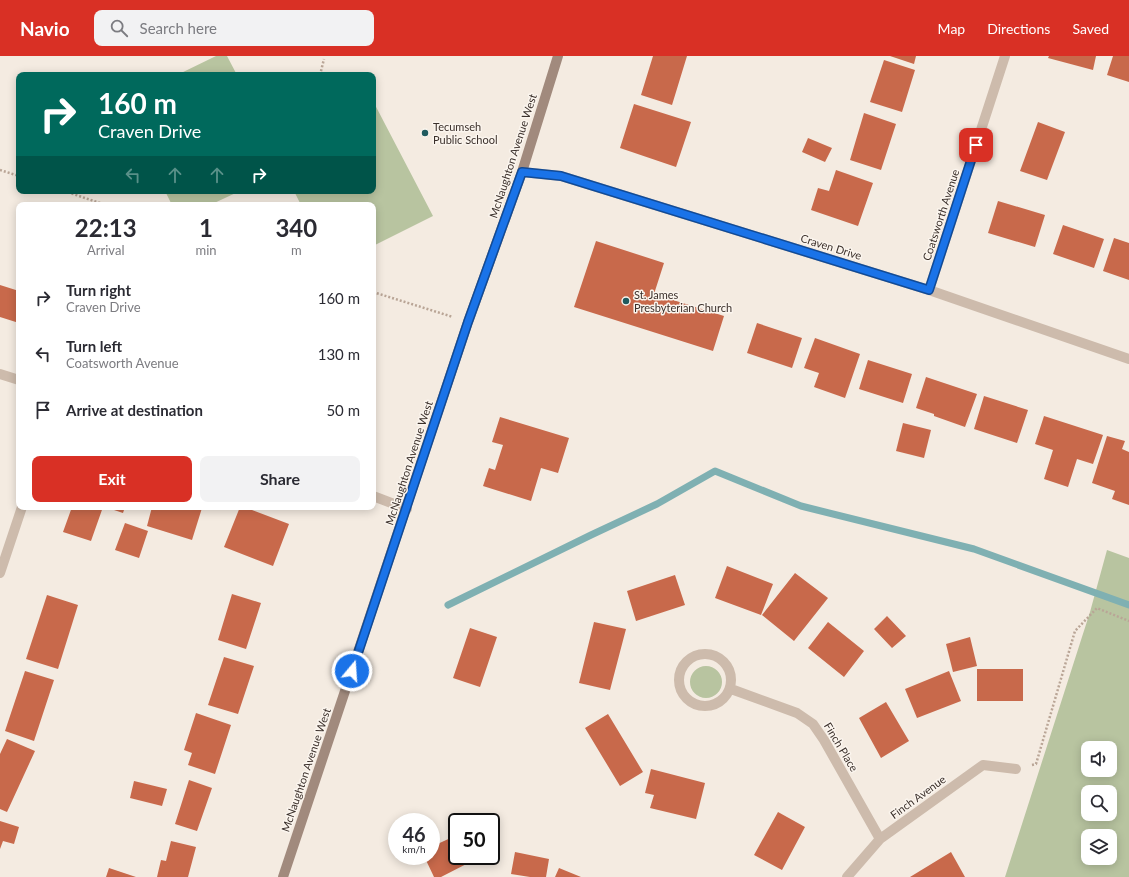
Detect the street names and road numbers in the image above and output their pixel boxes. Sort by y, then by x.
street label: McNaughton Avenue West [486,92,539,220]
street label: Coatsworth Avenue [920,167,961,262]
street label: Craven Drive [799,231,863,262]
street label: McNaughton Avenue West [382,399,435,527]
street label: McNaughton Avenue West [278,706,333,833]
street label: Finch Place [822,720,861,774]
street label: Finch Avenue [887,772,948,821]

